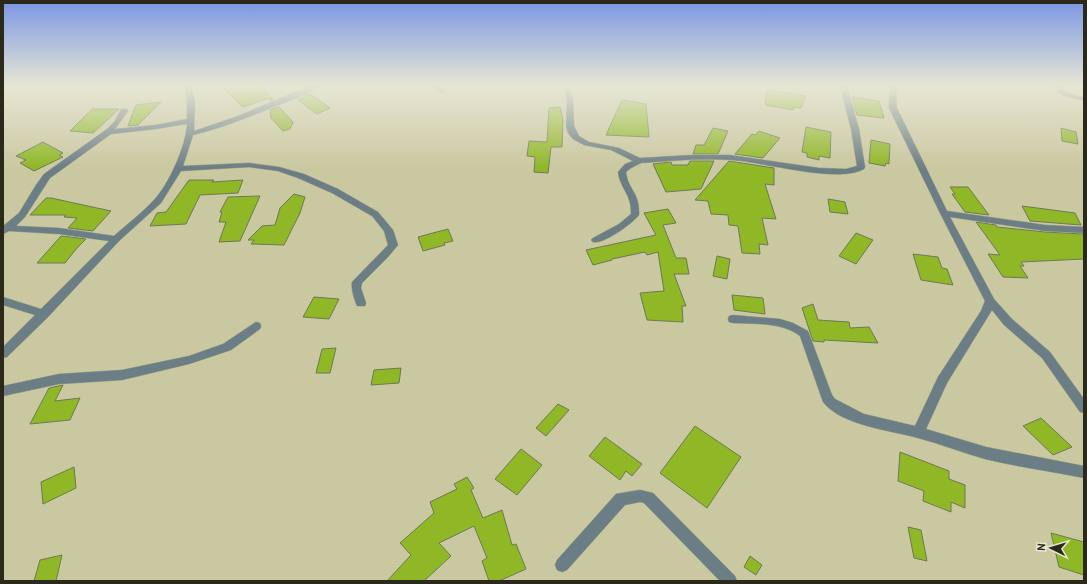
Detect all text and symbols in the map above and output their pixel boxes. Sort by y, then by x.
north arrow [1031,528,1071,568]
text: N [1034,543,1048,551]

